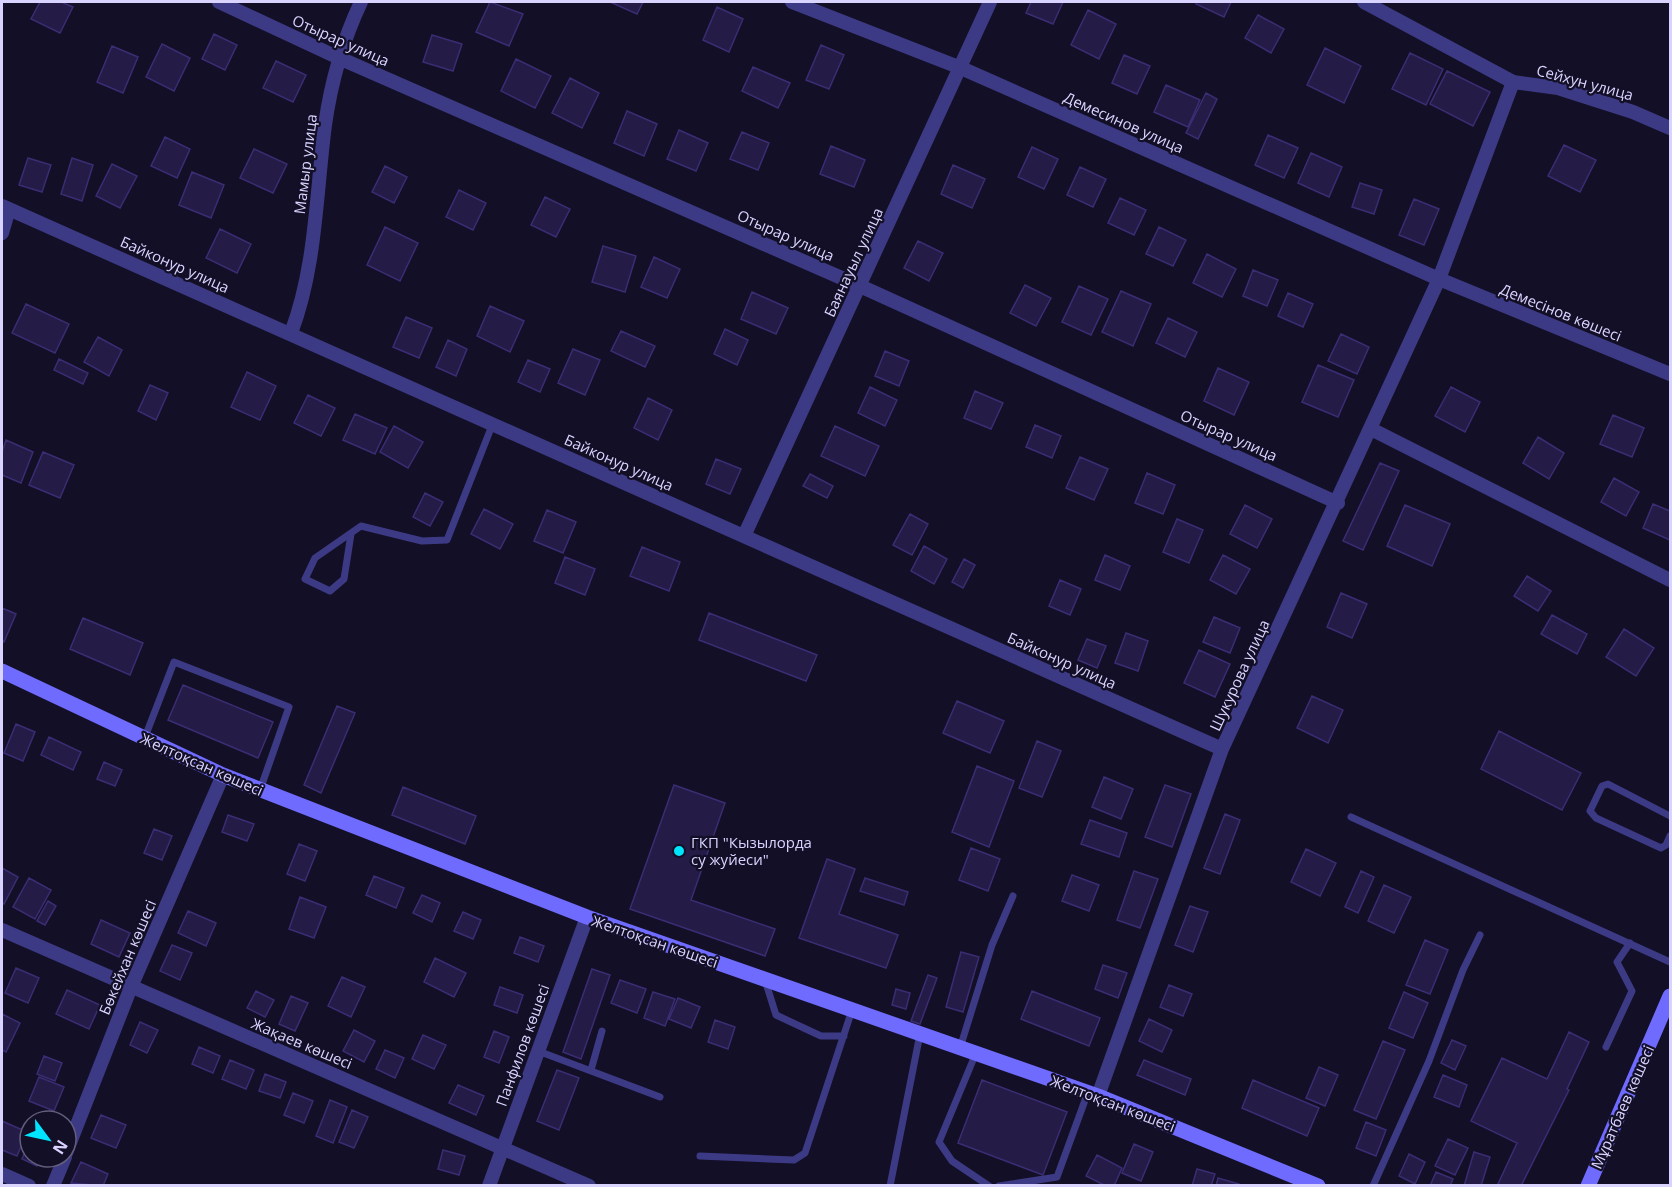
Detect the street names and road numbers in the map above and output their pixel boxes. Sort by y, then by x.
street label: Отырар улица [289,10,393,70]
street label: Сейхун улица [1534,59,1636,105]
street label: Демесинов улица [1061,87,1187,157]
street label: Мамыр улица [289,113,321,215]
street label: Баянауыл улица [819,204,887,320]
street label: Отырар улица [734,205,838,265]
street label: Байконур улица [117,231,233,297]
street label: Демесінов көшесі [1497,278,1625,346]
street label: Отырар улица [1177,405,1281,465]
street label: Байконур улица [561,429,677,495]
street label: Шукурова улица [1204,616,1274,734]
street label: Байконур улица [1004,627,1120,693]
street label: Желтоқсан көшесі [137,728,267,800]
street label: Бөкейхан көшесі [94,896,160,1018]
street label: Желтоқсан көшесі [589,910,721,972]
street label: Панфилов көшесі [491,981,553,1109]
street label: Жақаев көшесі [248,1013,356,1073]
street label: Мұратбаев көшесі [1586,1042,1658,1172]
street label: Желтоқсан көшесі [1048,1070,1178,1136]

